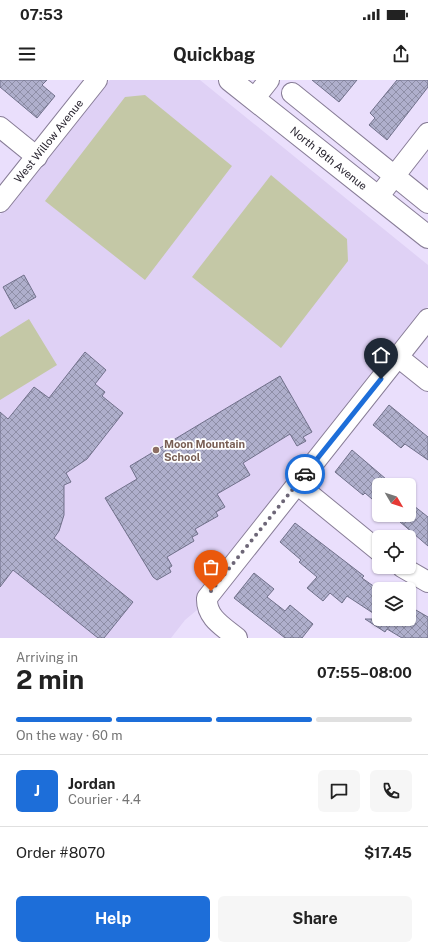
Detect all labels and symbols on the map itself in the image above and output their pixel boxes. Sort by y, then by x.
street label: West Willow Avenue [12,97,85,185]
street label: North 19th Avenue [288,124,369,192]
pin [364,338,398,379]
place label: Moon Mountain School [164,438,245,463]
marker: Moon Mountain School [151,445,161,455]
courier [285,454,325,494]
north arrow [372,478,416,522]
pin [194,550,228,591]

